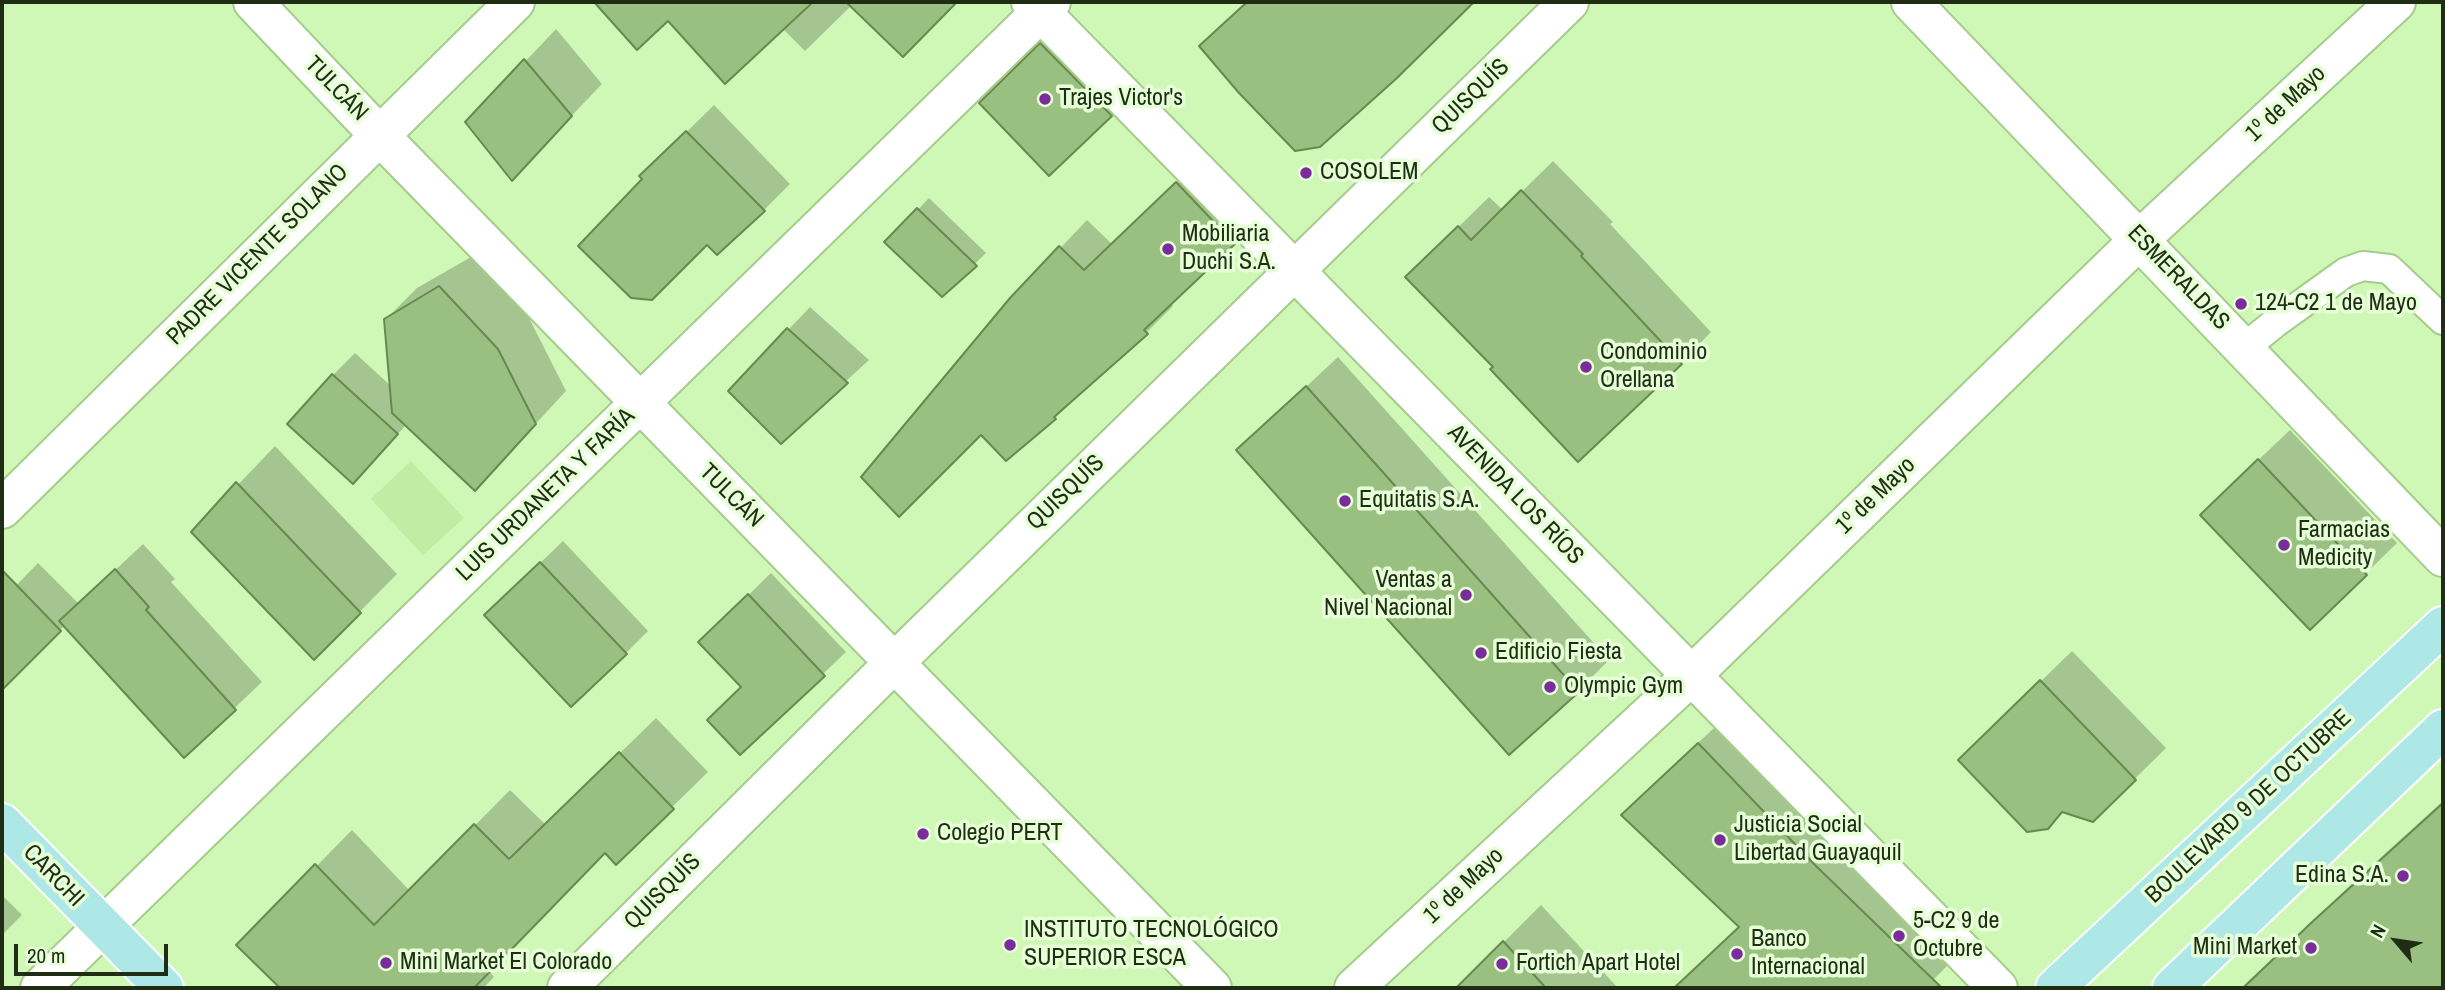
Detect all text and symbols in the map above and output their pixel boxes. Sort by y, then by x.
street label: TULCÁN [298,51,374,127]
street label: QUISQUÍS [1426,53,1516,141]
street label: 1º de Mayo [2240,60,2332,148]
place label: Trajes Victor's [1059,85,1183,113]
marker: Trajes Victor's [1037,91,1053,107]
street label: PADRE VICENTE SOLANO [161,158,355,352]
place label: COSOLEM [1320,159,1418,187]
marker: COSOLEM [1298,165,1314,181]
street label: ESMERALDAS [2121,220,2235,336]
place label: Mobiliaria Duchi S.A. [1182,221,1276,277]
marker: Mobiliaria Duchi S.A. [1160,241,1176,257]
place label: 124-C2 1 de Mayo [2255,290,2417,318]
marker: 124-C2 1 de Mayo [2233,296,2249,312]
place label: Condominio Orellana [1600,339,1707,395]
marker: Condominio Orellana [1578,359,1594,375]
street label: LUIS URDANETA Y FARÍA [451,402,641,588]
street label: AVENIDA LOS RÍOS [1441,419,1589,571]
street label: QUISQUÍS [1021,449,1111,537]
street label: 1º de Mayo [1830,451,1922,541]
street label: TULCÁN [693,458,769,534]
place label: Equitatis S.A. [1359,487,1479,515]
marker: Equitatis S.A. [1337,493,1353,509]
place label: Farmacias Medicity [2298,517,2390,573]
marker: Farmacias Medicity [2276,537,2292,553]
place label: Ventas a Nivel Nacional [1324,567,1452,623]
marker: Ventas a Nivel Nacional [1458,587,1474,603]
place label: Edificio Fiesta [1495,639,1622,667]
marker: Edificio Fiesta [1473,645,1489,661]
place label: Olympic Gym [1564,673,1683,701]
marker: Olympic Gym [1542,679,1558,695]
street label: BOULEVARD 9 DE OCTUBRE [2140,704,2358,910]
place label: Justicia Social Libertad Guayaquil [1734,812,1901,868]
place label: Colegio PERT [937,820,1062,848]
marker: Colegio PERT [915,826,931,842]
marker: Justicia Social Libertad Guayaquil [1712,832,1728,848]
street label: CARCHI [16,839,90,913]
street label: 1º de Mayo [1418,842,1510,930]
street label: QUISQUÍS [619,848,707,936]
place label: Edina S.A. [2295,862,2389,890]
marker: Edina S.A. [2395,868,2411,884]
north arrow [2361,906,2431,976]
place label: 5-C2 9 de Octubre [1913,908,1999,964]
place label: INSTITUTO TECNOLÓGICO SUPERIOR ESCA [1024,917,1278,973]
text: N [2364,920,2392,942]
place label: Banco Internacional [1751,926,1865,982]
marker: 5-C2 9 de Octubre [1891,928,1907,944]
scale bar [18,930,172,974]
place label: Mini Market [2193,934,2297,962]
marker: INSTITUTO TECNOLÓGICO SUPERIOR ESCA [1002,937,1018,953]
marker: Mini Market [2303,940,2319,956]
text: 20 m [27,941,65,970]
marker: Banco Internacional [1729,946,1745,962]
place label: Mini Market El Colorado [400,949,612,977]
place label: Fortich Apart Hotel [1516,950,1680,978]
marker: Mini Market El Colorado [378,955,394,971]
marker: Fortich Apart Hotel [1494,956,1510,972]

